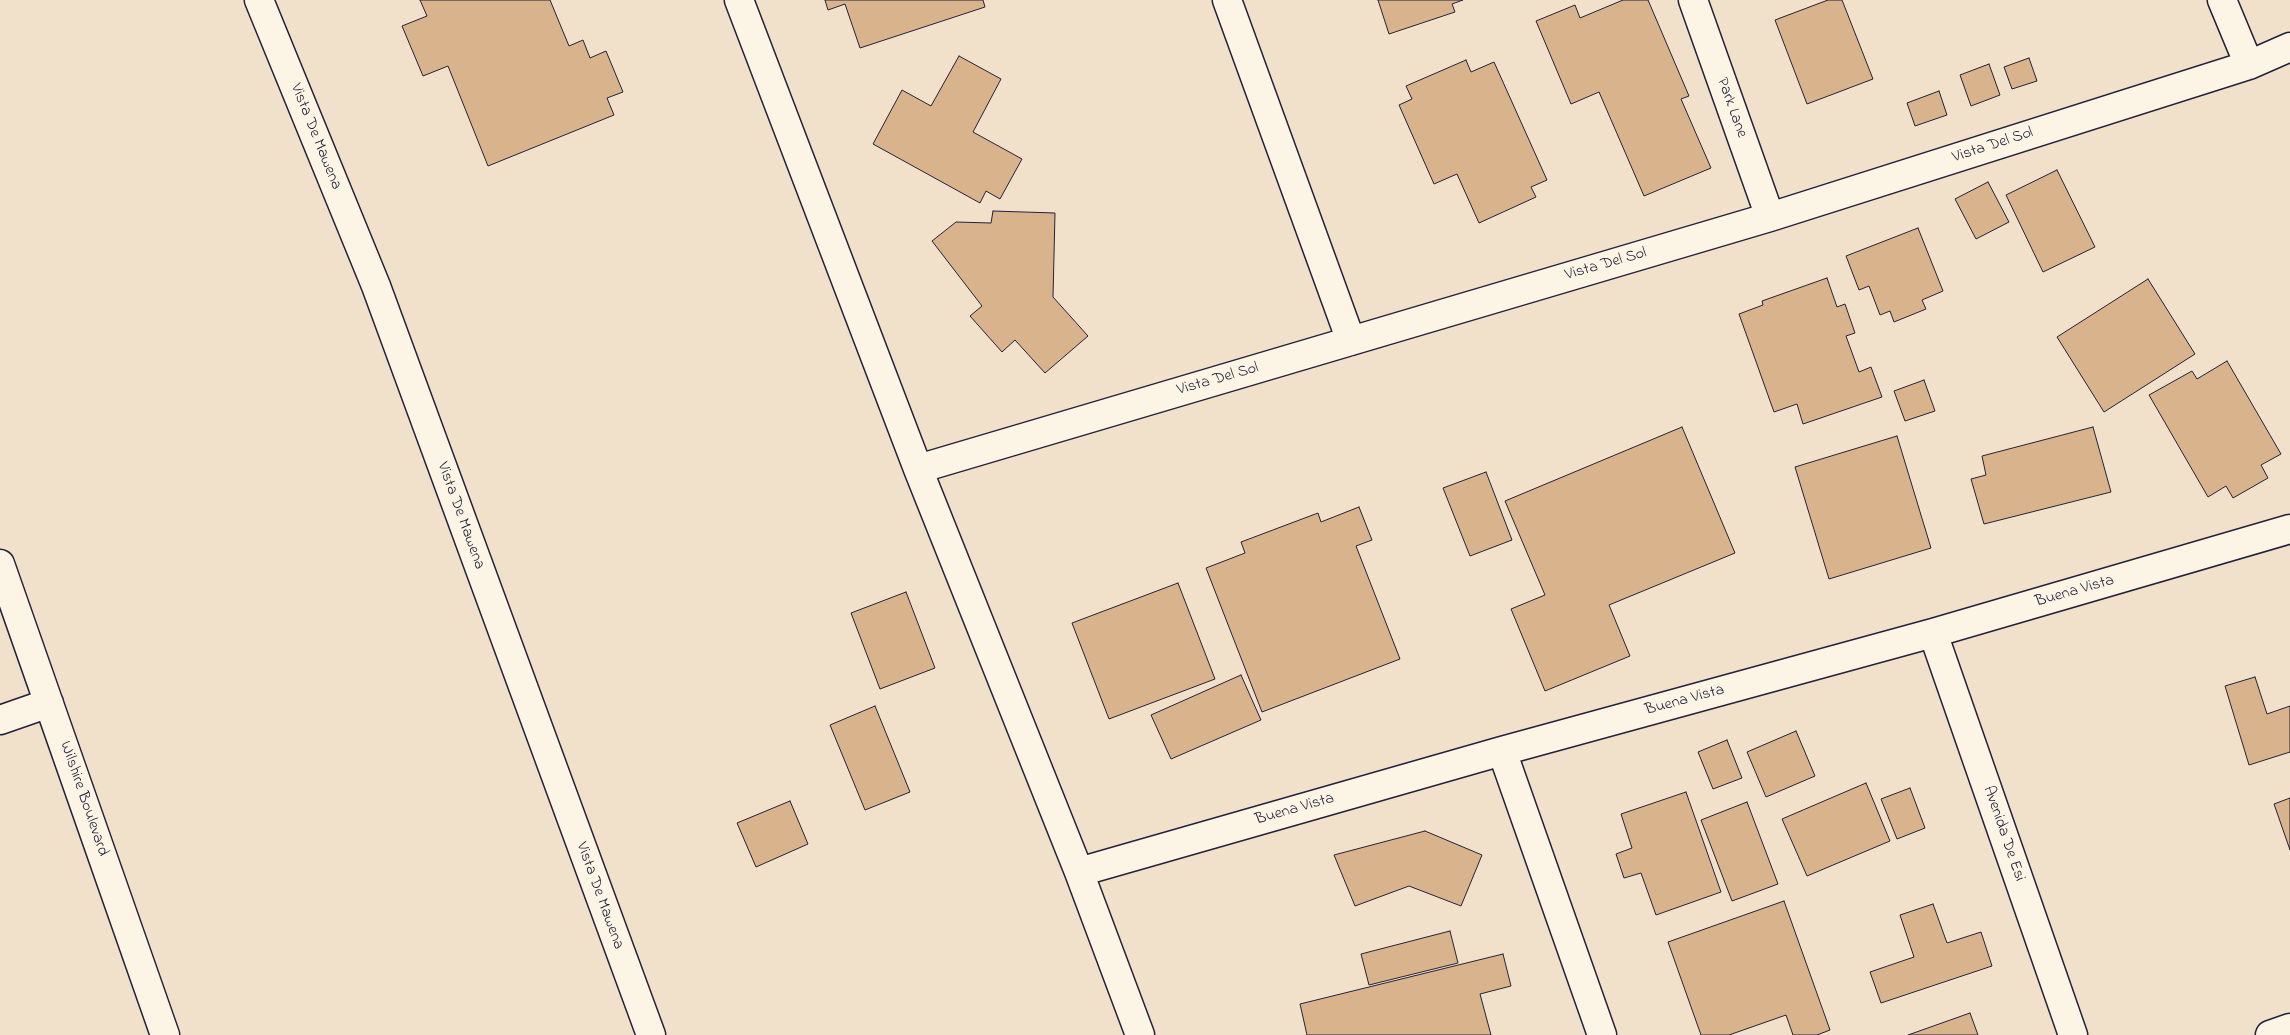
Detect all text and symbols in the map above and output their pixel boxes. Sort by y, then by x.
street label: Park Lane [1711,75,1751,141]
street label: Vista De Mawena [285,81,345,193]
street label: Vista Del Sol [1950,124,2036,168]
street label: Vista Del Sol [1563,244,1649,286]
street label: Vista Del Sol [1175,359,1261,401]
street label: Vista De Mawena [432,460,488,572]
street label: Buena Vista [2033,572,2117,612]
street label: Buena Vista [1643,681,1727,721]
street label: Wilshire Boulevard [54,739,112,859]
street label: Avenida De Esi [1978,784,2028,884]
street label: Buena Vista [1253,790,1337,830]
street label: Vista De Mawena [571,840,627,952]

